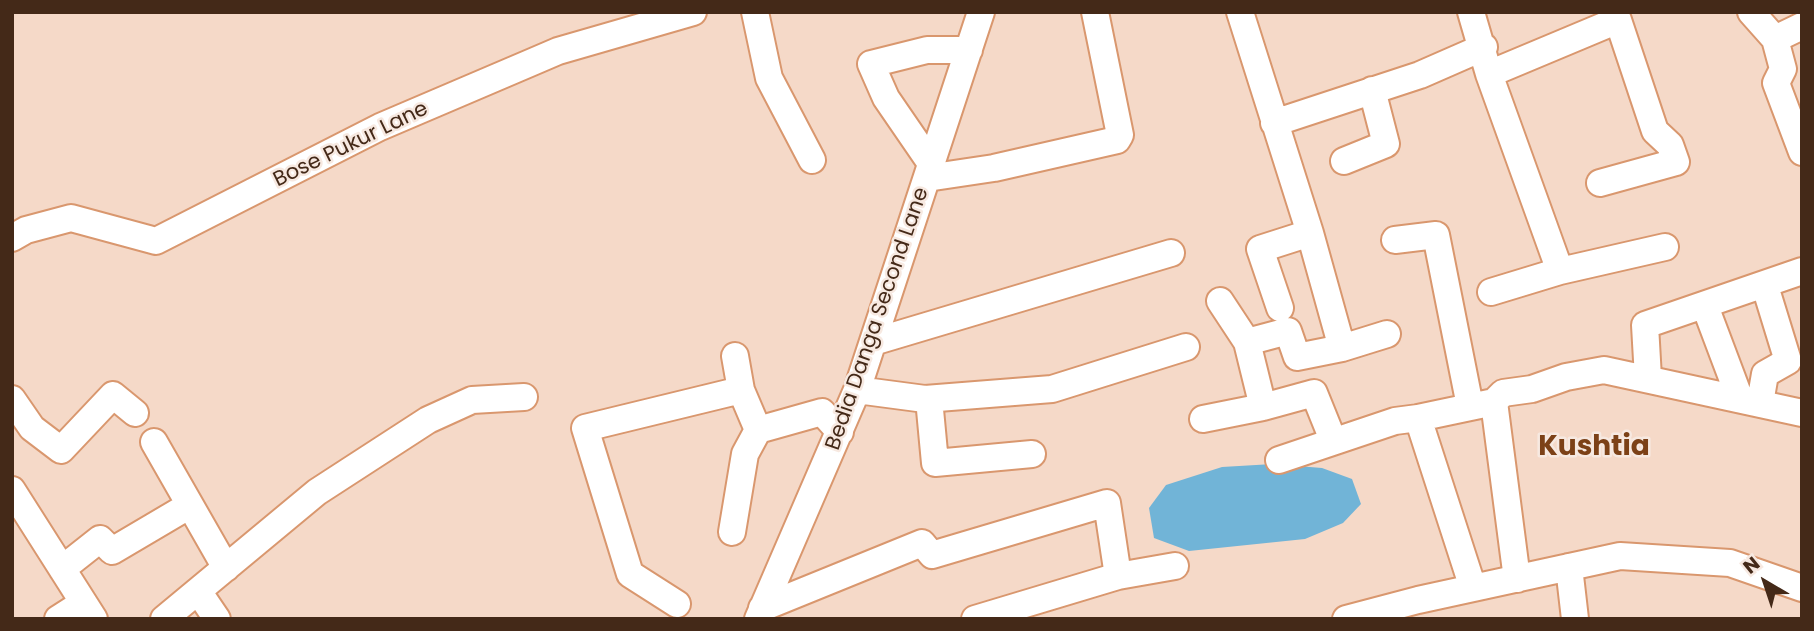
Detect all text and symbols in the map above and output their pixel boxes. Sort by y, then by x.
street label: Bose Pukur Lane [270,97,432,193]
street label: Bedia Danga Second Lane [821,184,935,454]
district label: Kushtia [1538,431,1650,465]
north arrow [1730,547,1800,617]
text: N [1737,550,1766,580]

